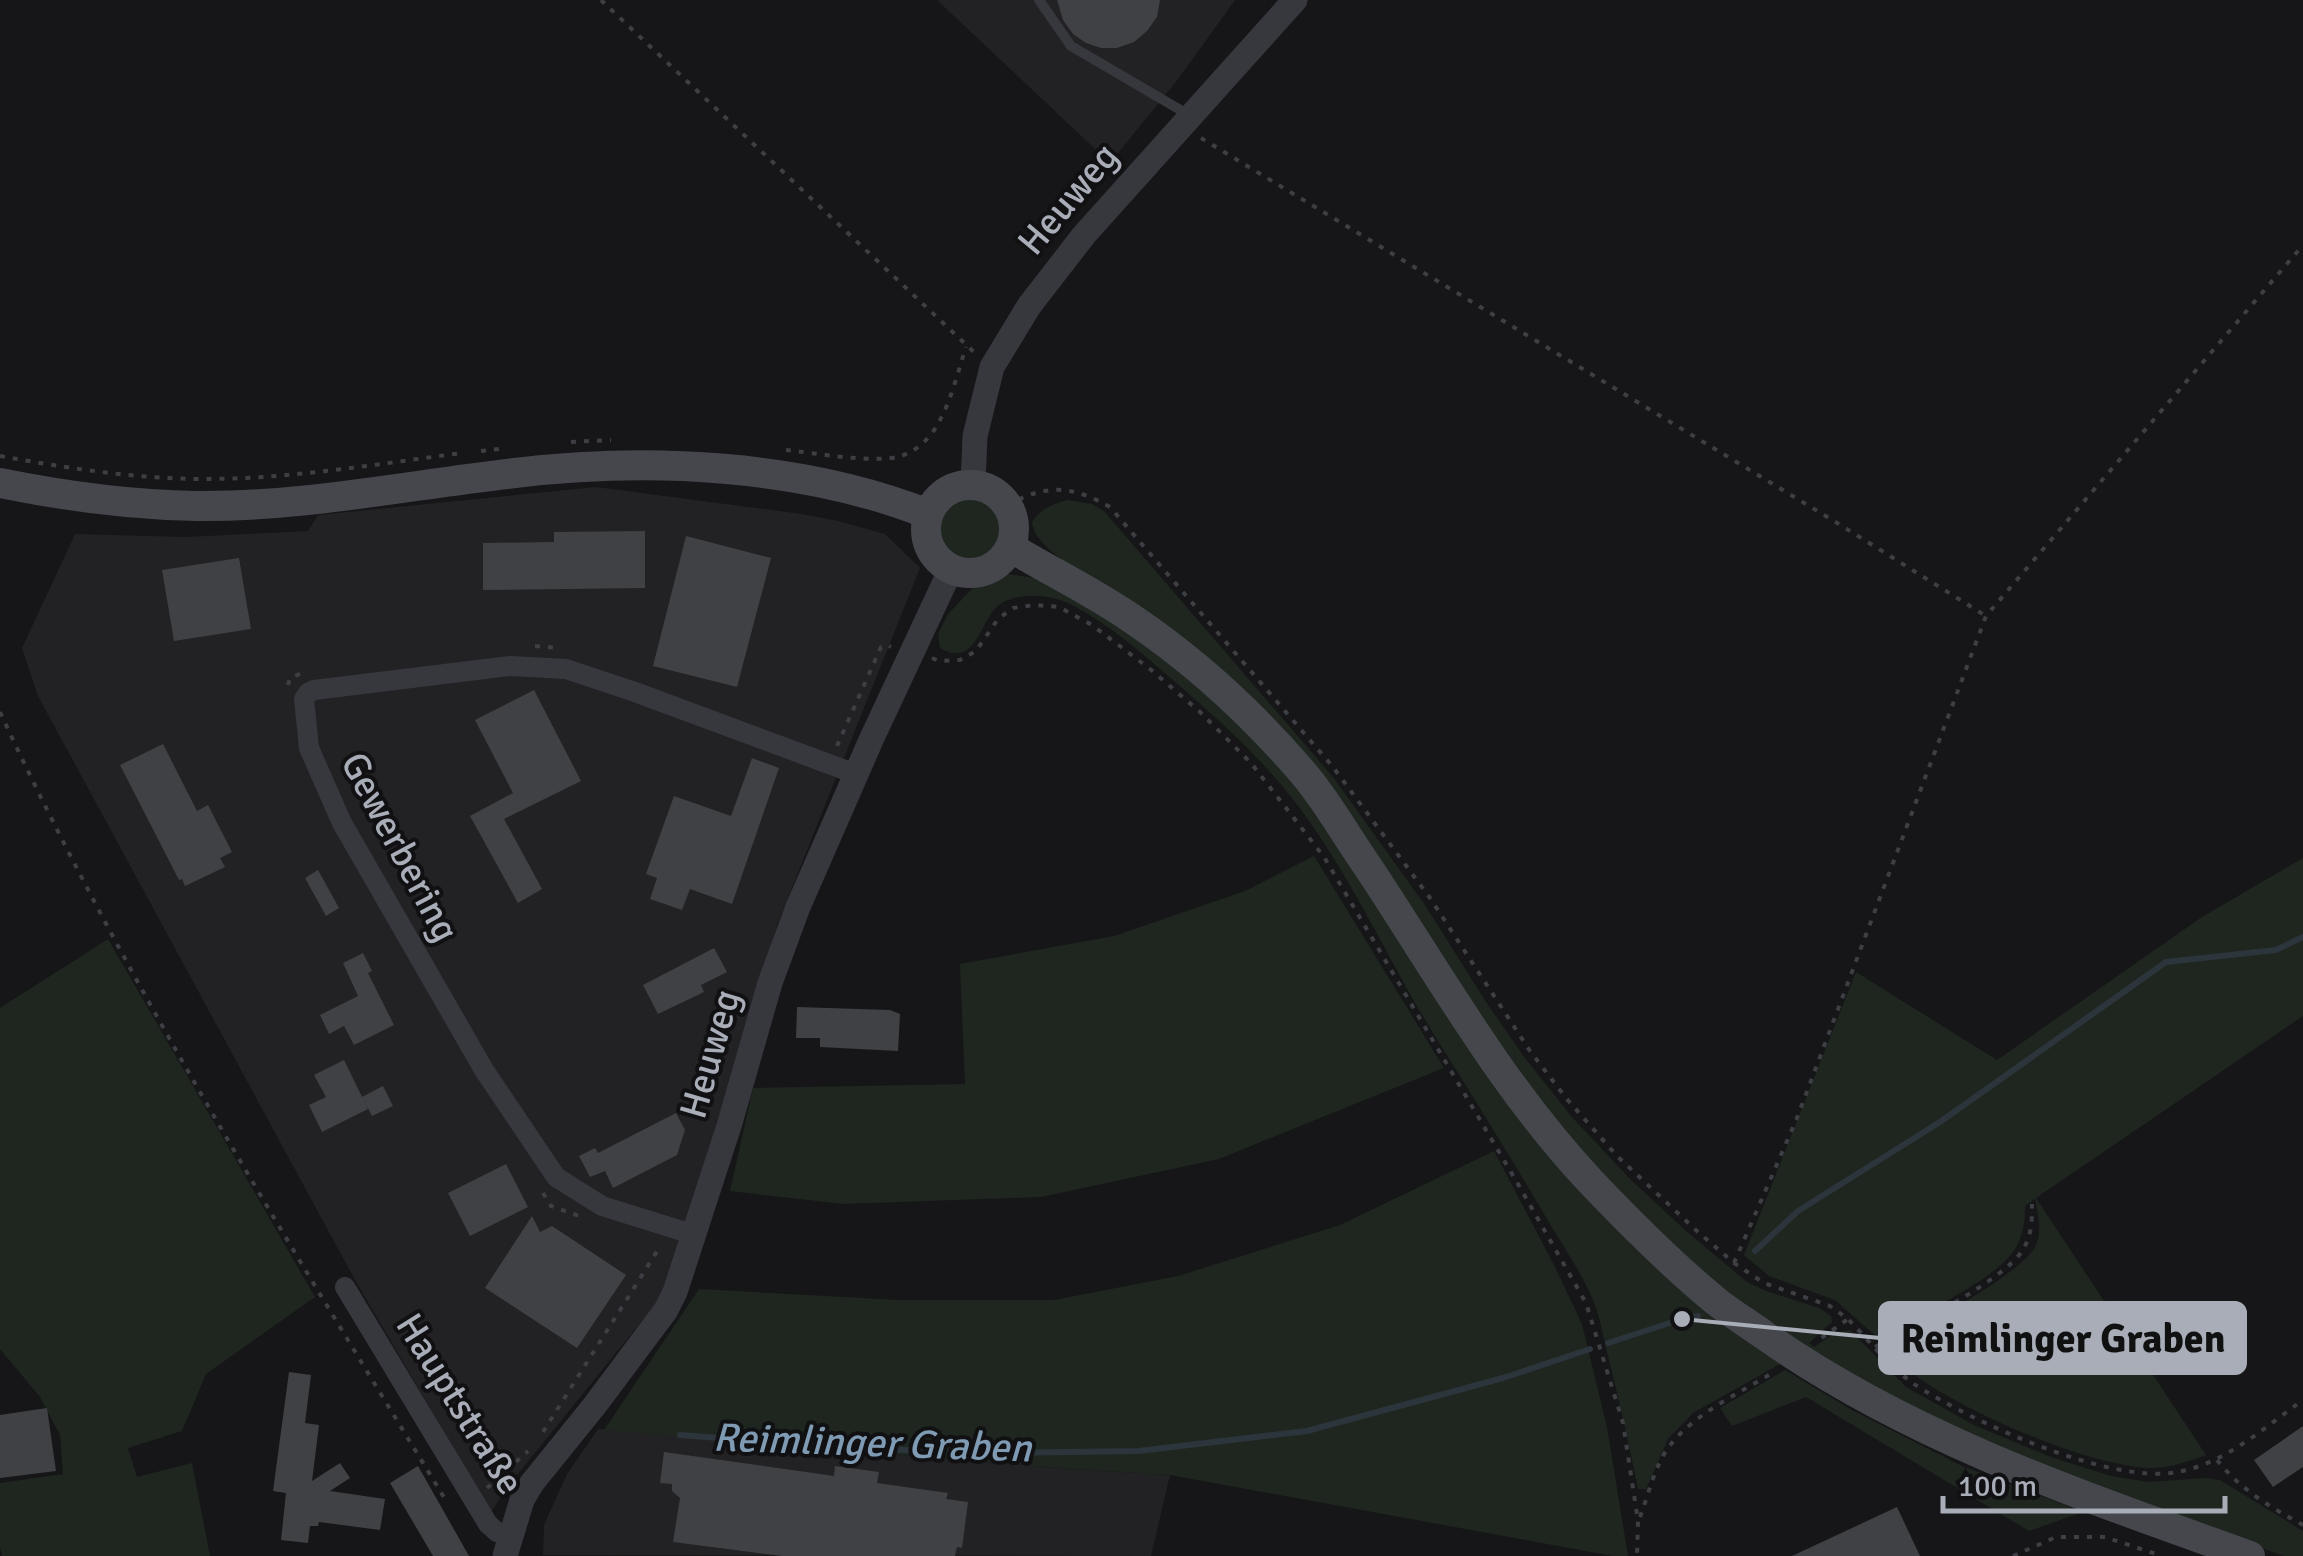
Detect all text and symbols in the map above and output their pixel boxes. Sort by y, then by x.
street label: Heuweg [1008,134,1128,264]
street label: Gewerbering [330,744,470,950]
street label: Heuweg [669,984,751,1124]
callout: Reimlinger Graben [1880,1303,2245,1373]
street label: Hauptstraße [386,1305,534,1503]
text: Reimlinger Graben [1900,1314,2226,1364]
water label: Reimlinger Graben [712,1412,1033,1474]
scale bar [1943,1451,2226,1513]
text: 100 m [1958,1468,2037,1505]

